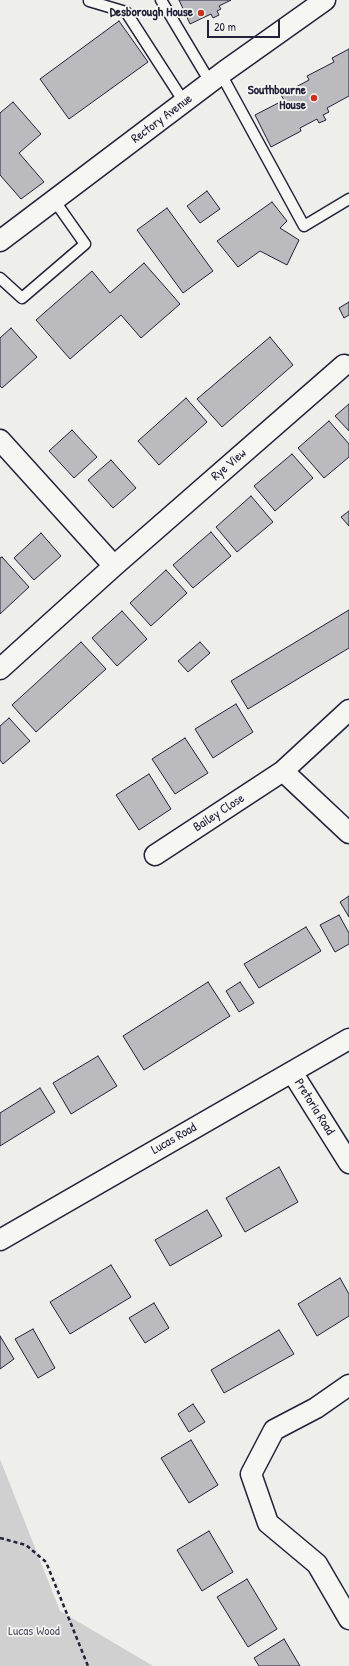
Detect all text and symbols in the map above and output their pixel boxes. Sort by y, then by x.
place label: Desborough House [110,5,193,21]
marker: Desborough House [196,8,206,18]
scale bar [209,12,282,38]
text: 20 m [214,18,236,35]
place label: Southbourne House [248,83,306,114]
street label: Rectory Avenue [128,91,196,147]
marker: Southbourne House [309,93,319,103]
street label: Rye View [208,446,250,484]
street label: Bailey Close [191,791,247,835]
street label: Pretoria Road [291,1076,337,1138]
street label: Lucas Road [149,1120,199,1158]
park label: Lucas Wood [8,1624,60,1640]

